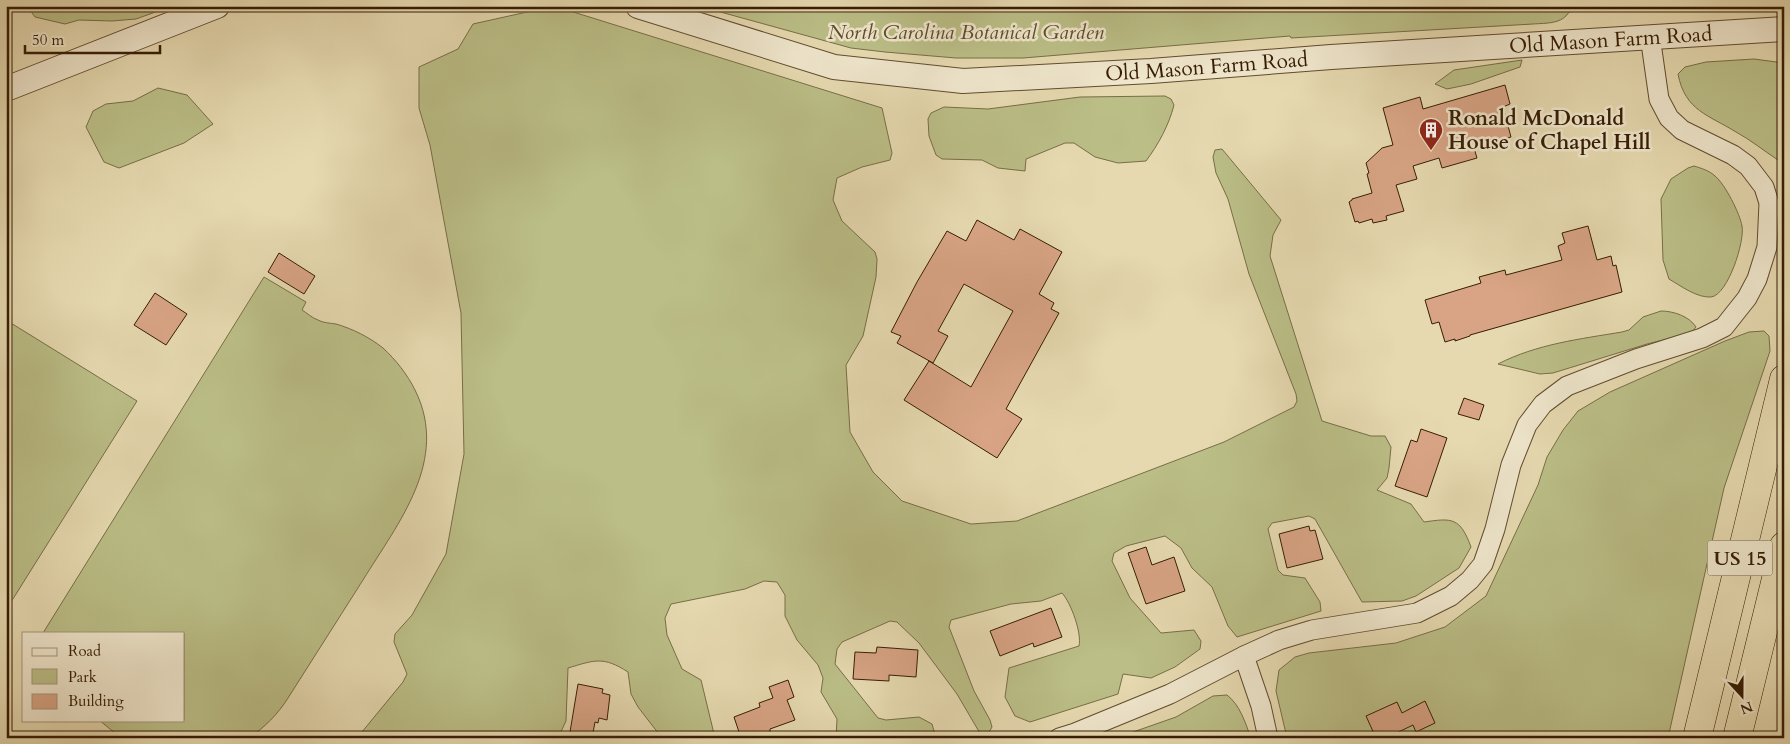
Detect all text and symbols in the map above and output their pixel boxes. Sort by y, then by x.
park label: North Carolina Botanical Garden [828,18,1105,47]
street label: Old Mason Farm Road [1508,19,1713,61]
scale bar [25,22,160,54]
text: 50 m [32,30,64,50]
street label: Old Mason Farm Road [1104,45,1309,88]
place label: Ronald McDonald House of Chapel Hill [1448,104,1651,157]
building icon: Ronald McDonald House of Chapel Hill [1418,117,1444,151]
road number: US 15 [1708,540,1772,576]
legend [22,632,185,722]
text: Road [68,641,101,661]
text: Park [68,667,97,687]
north arrow [1718,672,1768,722]
text: Building [68,691,124,711]
text: N [1737,697,1756,719]

